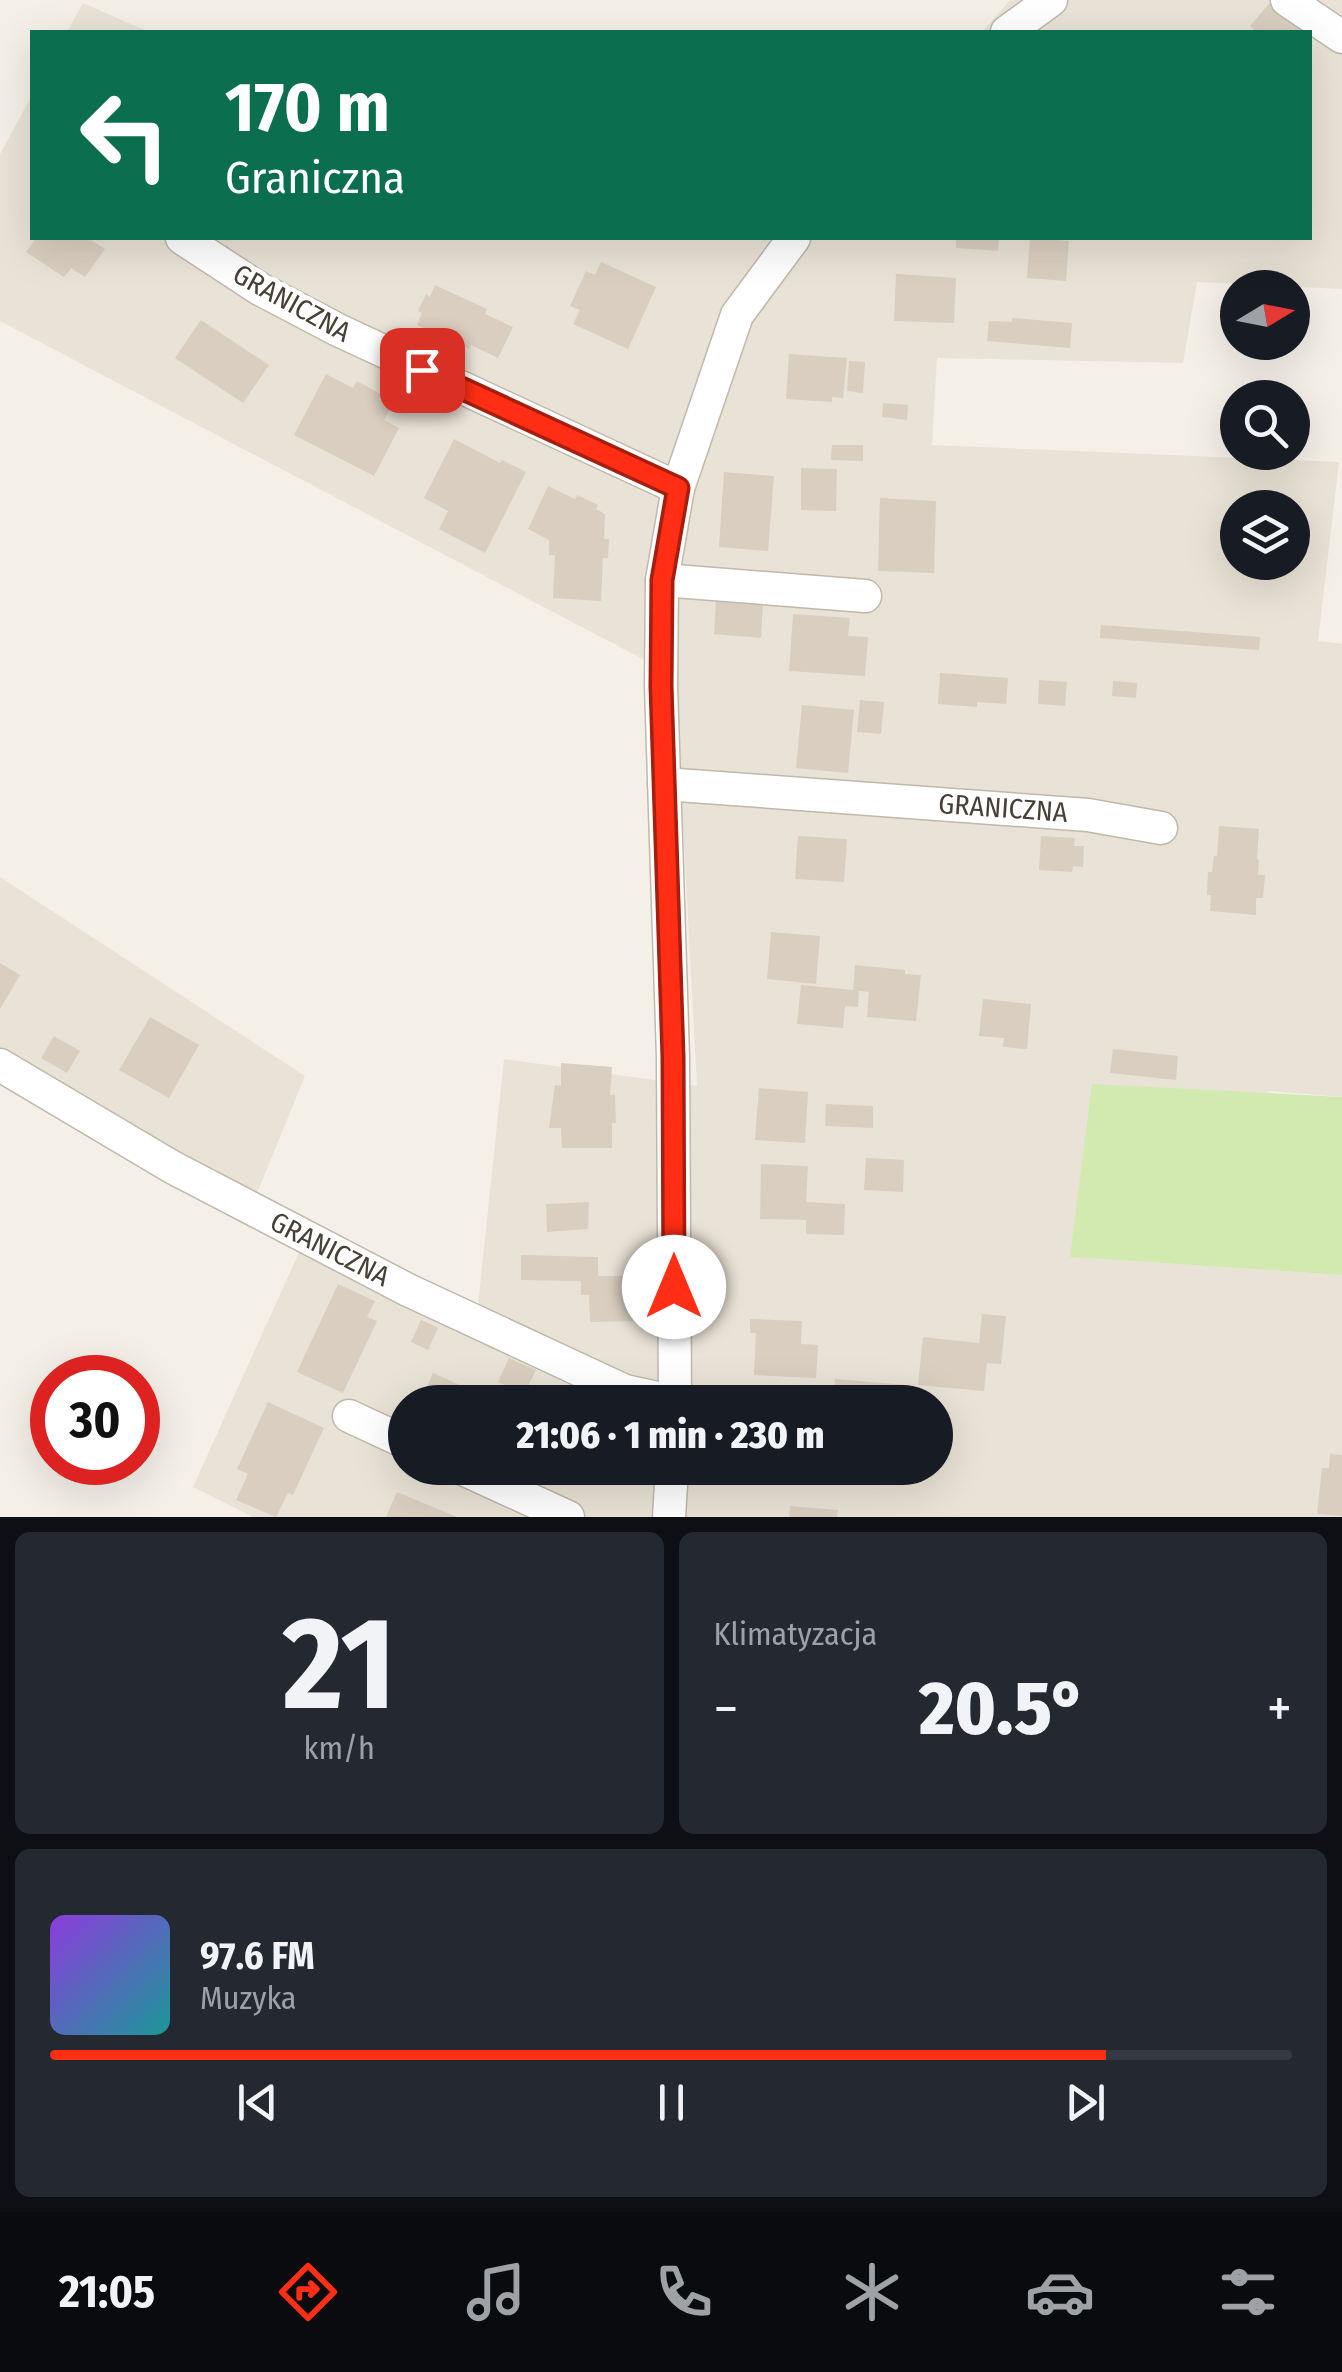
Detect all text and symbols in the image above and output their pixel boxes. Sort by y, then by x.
text: 170 m [225,66,390,150]
icon: left [60,70,190,200]
text: Graniczna [225,151,405,205]
street label: GRANICZNA [227,257,357,349]
north arrow [1220,270,1310,360]
map controls [1220,270,1310,580]
pin [380,328,465,413]
icon: arrive [395,343,450,398]
button: search [1220,380,1310,470]
button: layers [1220,490,1310,580]
street label: GRANICZNA [937,787,1069,829]
street label: GRANICZNA [265,1205,395,1293]
position arrow [622,1235,726,1339]
speed limit sign: 30 [30,1355,160,1485]
text: 21:06 · 1 min · 230 m [516,1412,825,1458]
text: 21 [283,1586,396,1742]
text: Klimatyzacja [714,1615,877,1653]
text: 20.5° [919,1664,1086,1754]
text: − [714,1676,738,1742]
text: + [1267,1676,1292,1742]
text: km/h [304,1729,375,1767]
text: 97.6 FM [200,1933,315,1979]
text: Muzyka [200,1979,297,2017]
icon: previous [230,2075,285,2130]
icon: pause [644,2075,699,2130]
icon: next [1058,2075,1113,2130]
icon: directions [273,2257,343,2327]
icon: music [461,2257,531,2327]
icon: phone [649,2257,719,2327]
icon: climate [837,2257,907,2327]
icon: car [1025,2257,1095,2327]
icon: filters [1213,2257,1283,2327]
text: 21:05 [59,2265,155,2319]

